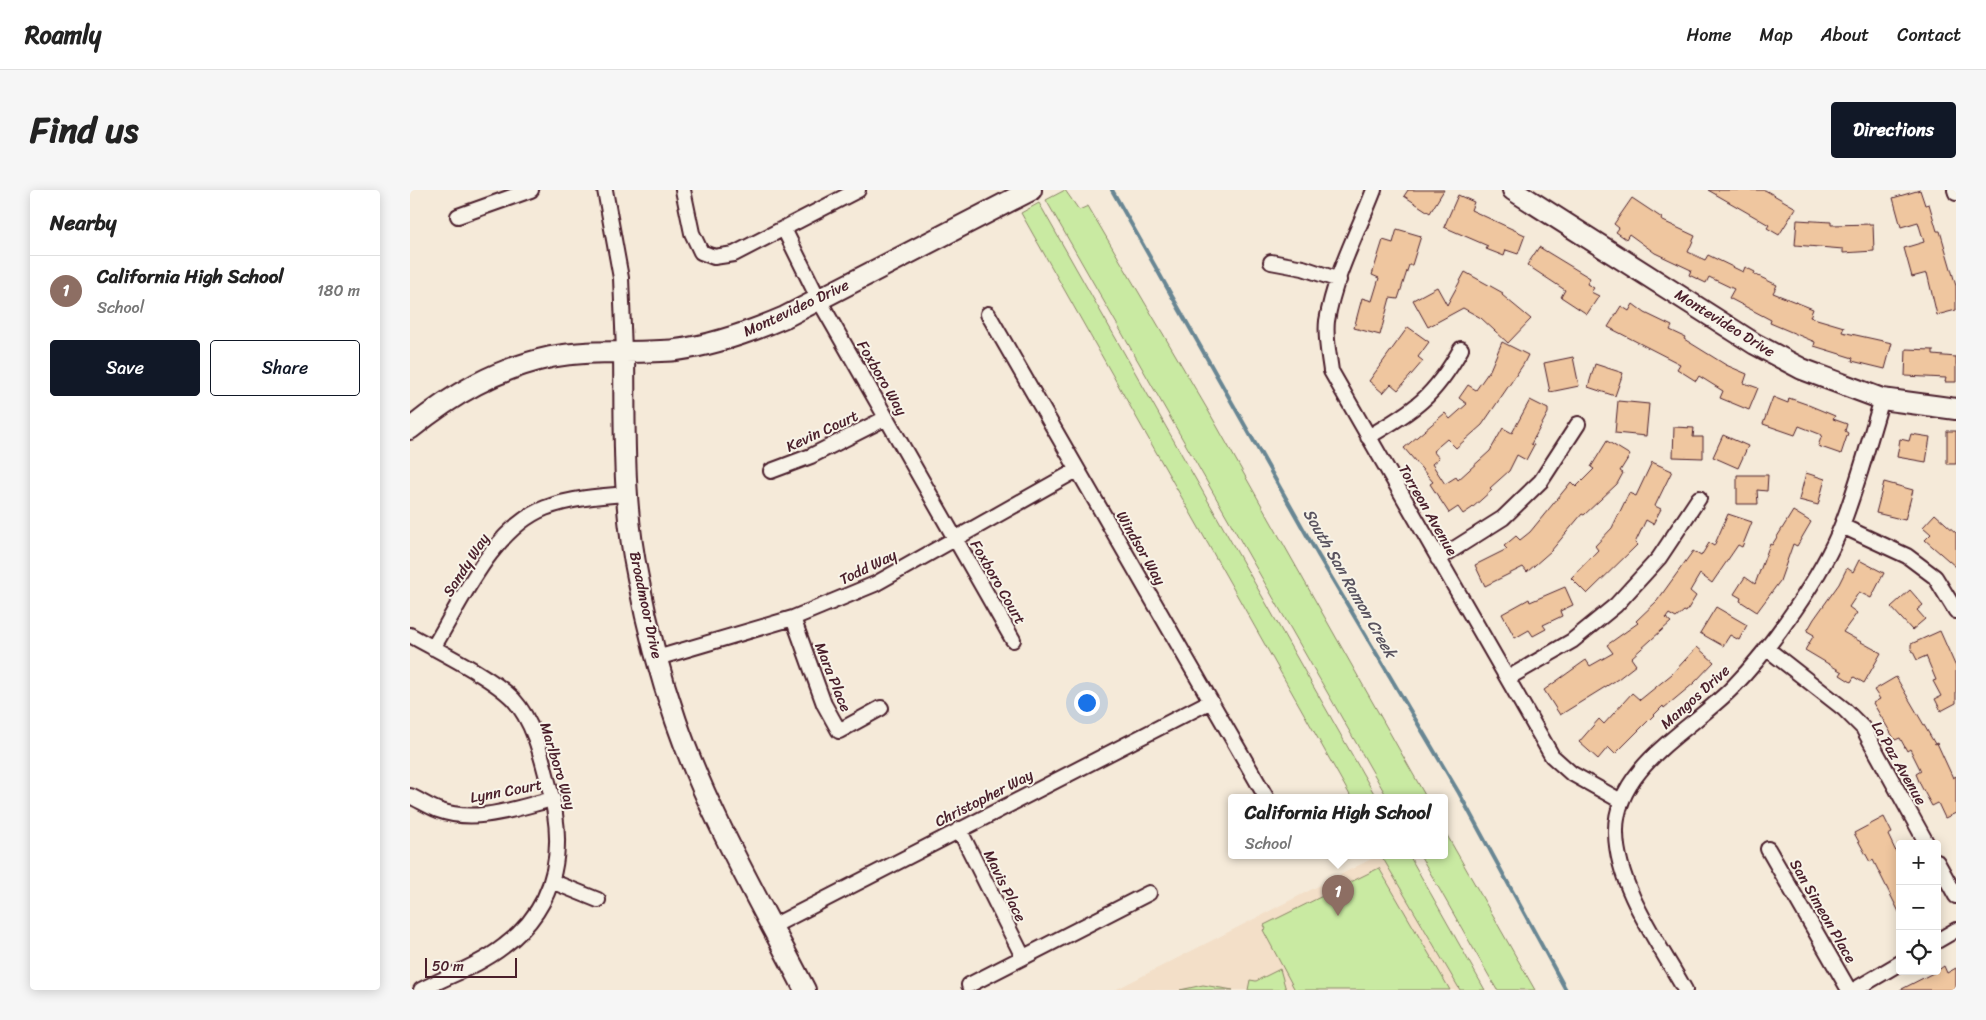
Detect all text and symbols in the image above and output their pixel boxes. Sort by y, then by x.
text: Roamly [25,14,101,56]
text: Home [1687,19,1732,51]
text: Map [1760,19,1793,51]
text: About [1821,19,1869,51]
text: Contact [1897,19,1961,51]
text: Find us [30,99,138,161]
button: Directions [1831,102,1956,158]
text: Nearby [50,204,116,242]
text: California High School [97,260,284,293]
street label: Montevideo Drive [739,272,854,344]
text: 1 [63,276,69,305]
text: 180 m [317,276,360,305]
street label: Montevideo Drive [1670,282,1781,364]
text: School [97,293,144,322]
street label: Foxboro Way [850,335,914,421]
button: Save [50,340,200,396]
button: Share [210,340,360,396]
street label: Kevin Court [781,403,863,459]
street label: Torreon Avenue [1391,459,1465,561]
water label: South San Ramon Creek [1295,503,1406,666]
street label: Windsor Way [1109,506,1173,590]
street label: Sandy Way [436,528,497,602]
street label: Foxboro Court [963,535,1033,630]
street label: Todd Way [835,542,902,592]
street label: Broadmoor Drive [622,549,670,661]
street label: Mara Place [807,638,859,716]
street label: Mangos Drive [1654,658,1736,736]
your location [1074,690,1100,716]
street label: La Paz Avenue [1864,716,1934,810]
street label: Marlboro Way [532,719,584,813]
street label: Christopher Way [930,762,1038,834]
street label: Lynn Court [468,771,545,811]
popup [1228,794,1448,859]
text: California High School [1245,796,1431,829]
text: School [1245,829,1292,858]
map controls [1896,840,1941,975]
button: + [1896,840,1941,885]
street label: Mavis Place [976,845,1034,927]
street label: San Simeon Place [1783,854,1863,968]
pin: 1 [1322,875,1354,916]
button: − [1896,885,1941,930]
button: locate [1896,930,1941,975]
text: 50 m [432,954,464,979]
scale bar [425,955,518,978]

